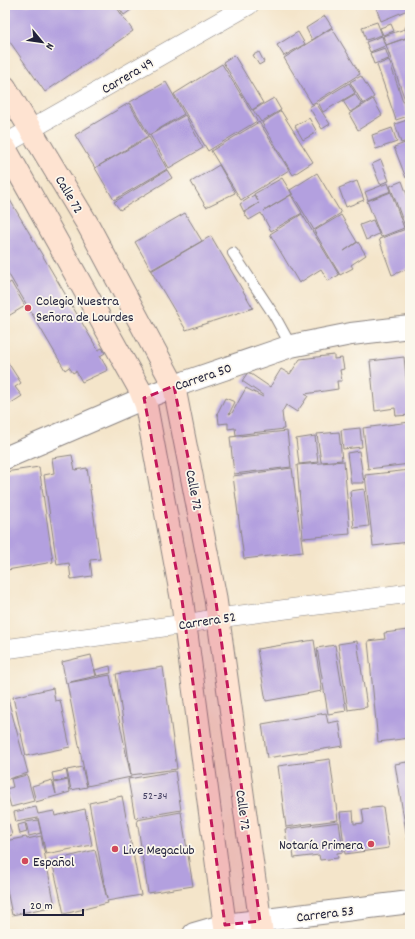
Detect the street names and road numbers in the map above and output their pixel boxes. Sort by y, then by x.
street label: Carrera 49 [98,54,158,100]
street label: Calle 72 [49,172,87,218]
street label: Carrera 50 [172,359,235,397]
street label: Calle 72 [179,468,207,512]
street label: Carrera 52 [177,608,237,636]
street label: Calle 72 [229,789,255,832]
street label: Carrera 53 [295,902,355,928]

